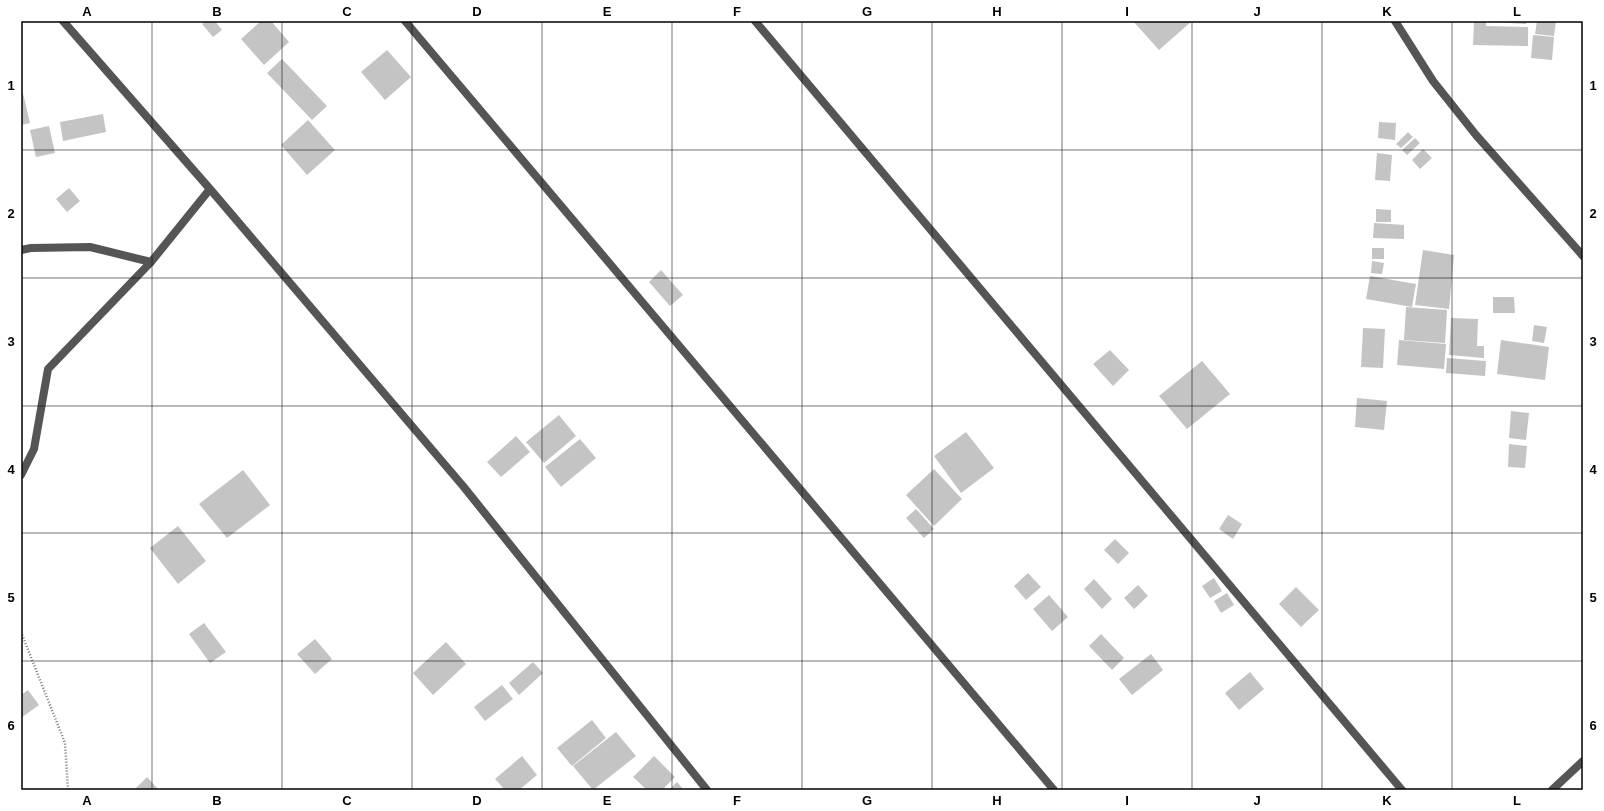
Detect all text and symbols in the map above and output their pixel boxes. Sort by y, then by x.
text: A [82,4,92,19]
text: B [212,4,222,19]
text: C [342,4,352,19]
text: D [472,4,482,19]
text: E [603,4,612,19]
text: F [733,4,741,19]
text: G [862,4,872,19]
text: H [992,4,1002,19]
text: I [1125,4,1129,19]
text: J [1253,4,1261,19]
text: K [1382,4,1392,19]
text: L [1513,4,1521,19]
text: 1 [7,78,15,93]
text: 1 [1589,78,1597,93]
text: 2 [7,206,15,221]
text: 2 [1589,206,1597,221]
text: 3 [7,334,15,349]
text: 3 [1589,334,1597,349]
text: 4 [7,462,15,477]
text: 4 [1589,462,1597,477]
text: 5 [7,590,15,605]
text: 5 [1589,590,1597,605]
text: 6 [7,718,15,733]
text: 6 [1589,718,1597,733]
text: A [82,793,92,808]
text: B [212,793,222,808]
text: C [342,793,352,808]
text: D [472,793,482,808]
text: E [603,793,612,808]
text: F [733,793,741,808]
text: G [862,793,872,808]
text: H [992,793,1002,808]
text: I [1125,793,1129,808]
text: J [1253,793,1261,808]
text: K [1382,793,1392,808]
text: L [1513,793,1521,808]

